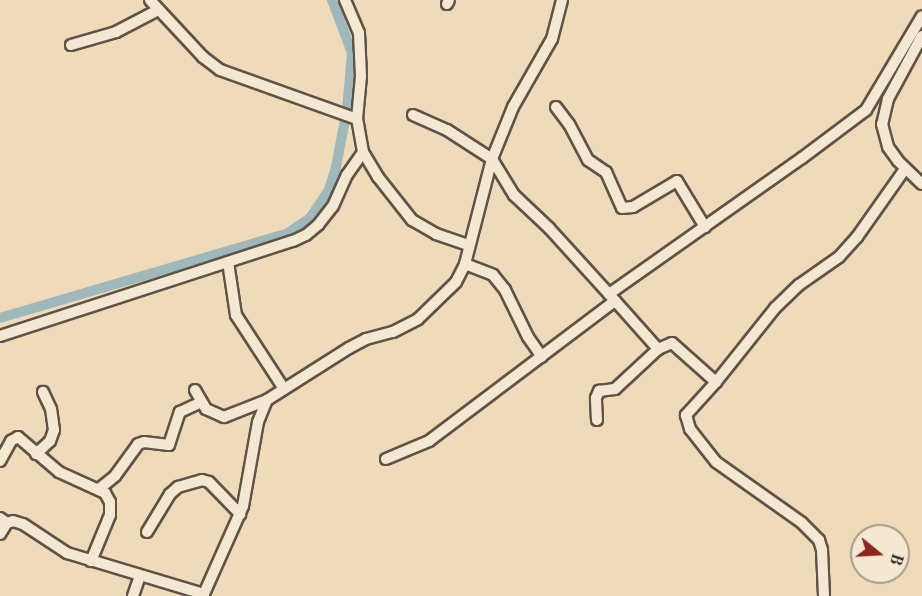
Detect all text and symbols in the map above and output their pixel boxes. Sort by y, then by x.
north arrow [850,524,910,584]
text: B [886,551,905,567]

